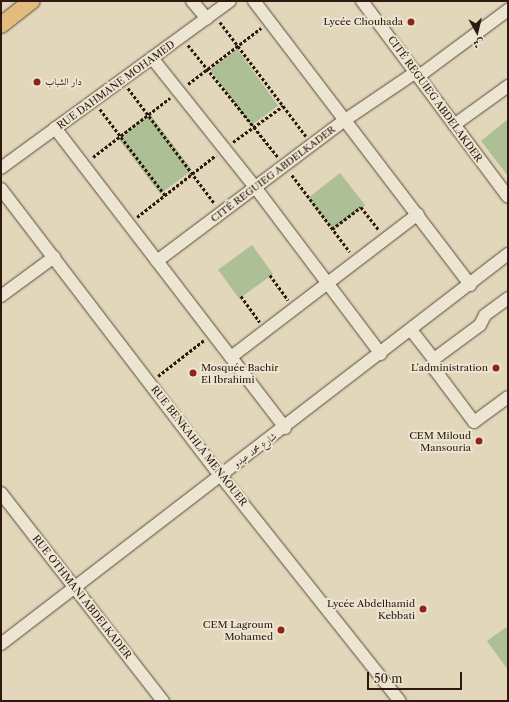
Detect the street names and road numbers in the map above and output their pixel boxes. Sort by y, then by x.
street label: CITÉ REGUIEG ABDELAKDER [385,34,485,164]
street label: RUE DAHMANE MOHAMED [55,38,177,132]
street label: CITÉ REGUIEG ABDELKADER [208,123,338,225]
street label: RUE BENKAHLA MENAOUER [148,383,250,509]
street label: شارع محمد عبدو [231,430,279,470]
street label: RUE OTHMANI ABDELKADER [30,533,134,661]

